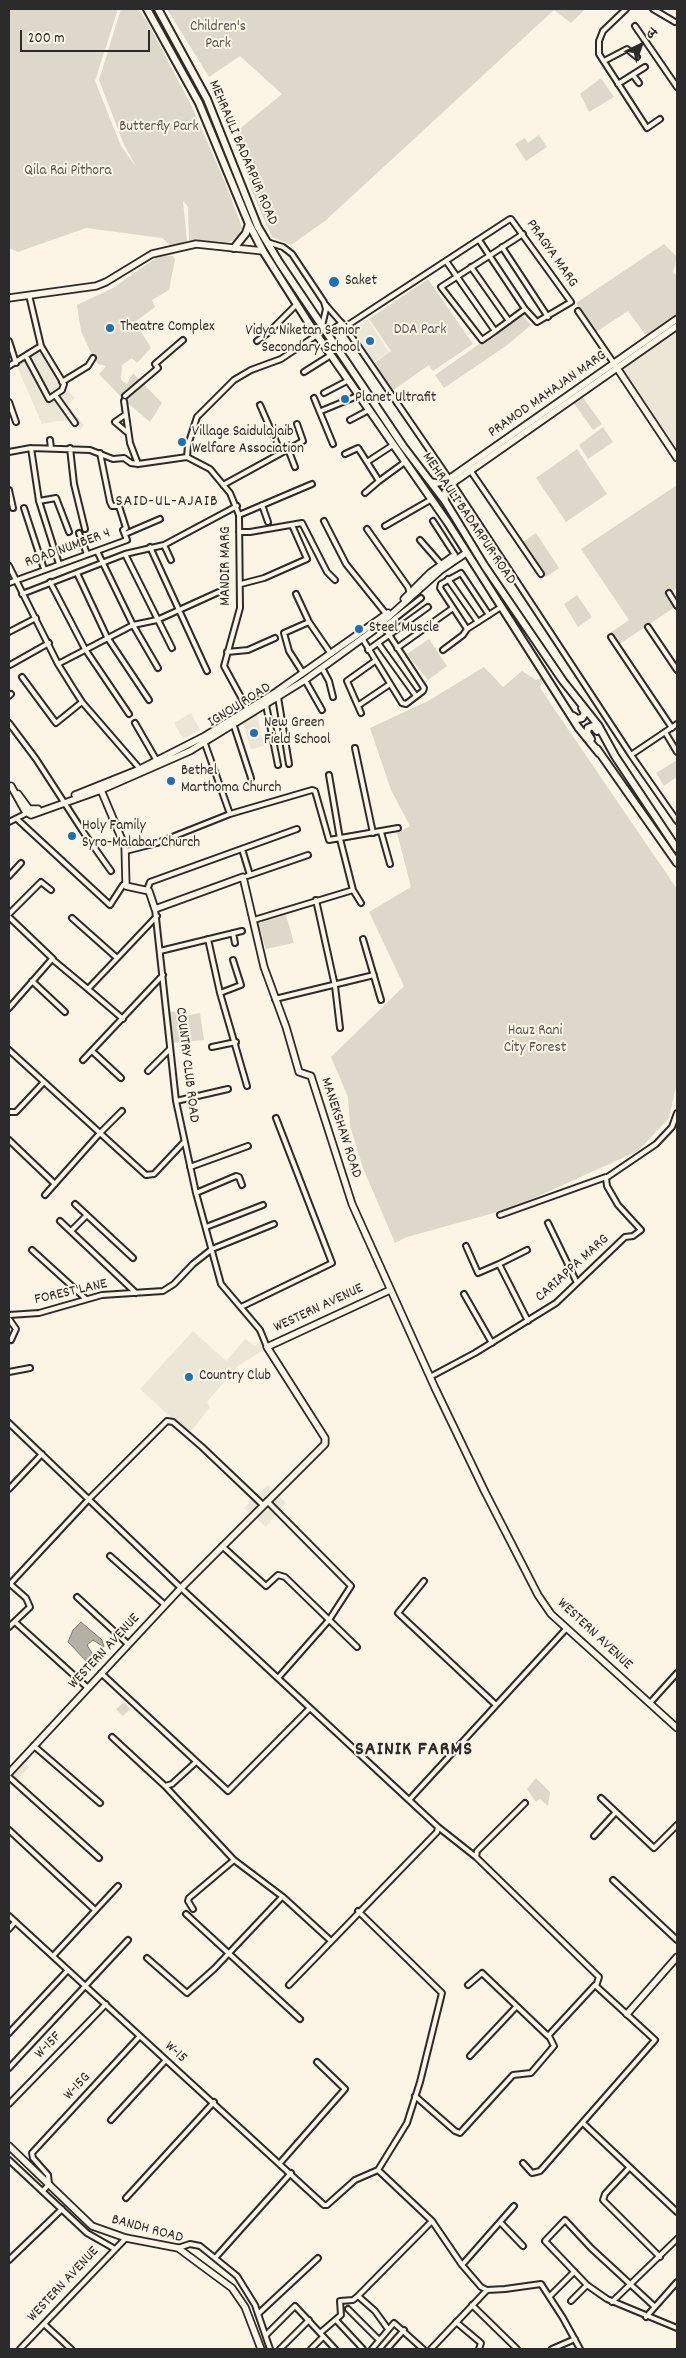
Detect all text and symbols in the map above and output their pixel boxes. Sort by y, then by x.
park label: Children's Park [190,19,246,54]
scale bar [22,20,152,52]
north arrow [616,20,666,70]
text: उ [641,24,661,44]
text: 200 m [28,28,65,50]
street label: MEHRAULI BADARPUR ROAD [203,78,281,228]
park label: Butterfly Park [119,119,199,137]
park label: Qila Rai Pithora [24,163,112,181]
street label: PRAGYA MARG [521,217,581,291]
place label: Saket [345,273,377,291]
marker: Saket [327,275,341,289]
place label: Theatre Complex [120,319,215,337]
marker: Theatre Complex [104,322,116,334]
park label: DDA Park [394,322,446,340]
place label: Vidya Niketan Senior Secondary School [245,323,360,358]
marker: Vidya Niketan Senior Secondary School [364,335,376,347]
street label: PRAMOD MAHAJAN MARG [485,347,611,443]
place label: Planet Ultrafit [355,390,436,408]
marker: Planet Ultrafit [339,393,351,405]
place label: Village Saidulajaib Welfare Association [192,424,304,459]
marker: Village Saidulajaib Welfare Association [176,436,188,448]
street label: MEHRAULI BADARPUR ROAD [417,450,519,588]
district label: SAID-UL-AJAIB [114,493,220,513]
street label: ROAD NUMBER 4 [23,525,113,573]
street label: MANDIR MARG [218,526,236,606]
place label: Steel Muscle [369,620,439,638]
marker: Steel Muscle [353,623,365,635]
street label: IGNOU ROAD [205,680,275,732]
place label: New Green Field School [264,715,331,750]
marker: New Green Field School [248,727,260,739]
place label: Bethel Marthoma Church [181,763,281,798]
marker: Bethel Marthoma Church [165,775,177,787]
place label: Holy Family Syro-Malabar Church [82,818,200,853]
marker: Holy Family Syro-Malabar Church [66,830,78,842]
street label: COUNTRY CLUB ROAD [170,1006,202,1124]
park label: Hauz Rani City Forest [504,1023,566,1058]
street label: MANEKSHAW ROAD [315,1076,365,1180]
street label: CARIAPPA MARG [532,1231,614,1307]
street label: FOREST LANE [33,1276,109,1310]
street label: WESTERN AVENUE [271,1280,367,1338]
place label: Country Club [199,1368,271,1386]
marker: Country Club [183,1371,195,1383]
street label: WESTERN AVENUE [553,1595,635,1675]
street label: WESTERN AVENUE [65,1611,145,1693]
district label: SAINIK FARMS [354,1739,474,1763]
street label: W-15F [32,2029,66,2063]
street label: W-15 [160,2038,190,2068]
street label: W-15G [61,2069,95,2105]
street label: BANDH ROAD [109,2212,185,2248]
street label: WESTERN AVENUE [24,2244,104,2326]

